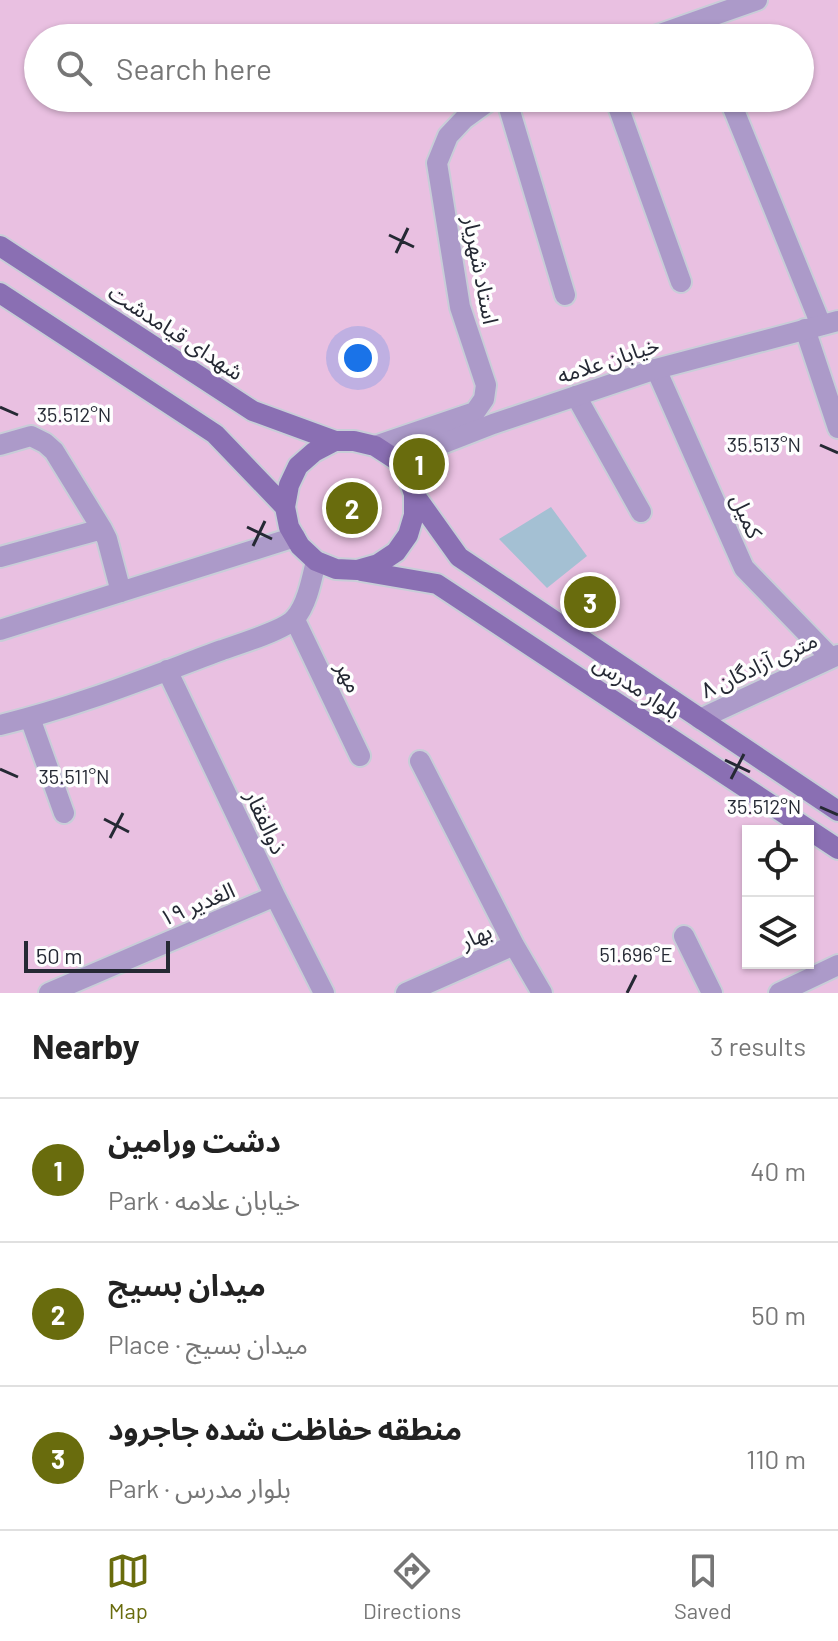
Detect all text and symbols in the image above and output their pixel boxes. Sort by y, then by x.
search box [24,24,814,112]
icon: search [52,46,96,90]
text: Search here [116,50,272,86]
street label: استاد شهریار [457,213,505,326]
street label: شهدای قیامدشت [104,278,249,385]
street label: خیابان علامه [553,330,662,389]
your location [338,338,378,378]
text: 35.512°N [37,402,111,426]
text: 35.513°N [727,432,801,456]
pin: 1 [393,434,445,494]
pin: 2 [326,478,378,538]
street label: کمیل [726,489,770,543]
pin: 3 [564,572,616,632]
street label: ۸ متری آزادگان [696,626,822,704]
street label: بلوار مدرس [588,649,686,725]
street label: مهر [330,656,368,697]
text: 35.511°N [38,764,110,788]
street label: ذوالفقار [239,785,293,859]
text: 35.512°N [727,794,801,818]
map controls [742,825,814,969]
button: locate [742,825,814,897]
street label: الغدیر ۱۹ [155,876,238,931]
button: layers [742,897,814,969]
street label: بهار [455,917,496,956]
scale bar [24,937,170,973]
text: 50 m [36,942,82,968]
text: 51.696°E [599,942,673,966]
text: Nearby [32,1025,140,1066]
text: 3 results [710,1030,806,1061]
text: دشت ورامین [108,1122,281,1158]
text: 1 [53,1155,63,1186]
text: 40 m [750,1155,806,1186]
text: Park · خیابان علامه [108,1184,300,1215]
text: میدان بسیج [108,1266,266,1302]
text: 2 [51,1299,65,1330]
text: 50 m [751,1299,806,1330]
text: Place · میدان بسیج [108,1328,308,1359]
text: منطقه حفاظت شده جاجرود [108,1410,462,1446]
text: 3 [51,1443,65,1474]
text: 110 m [746,1443,806,1474]
text: Park · بلوار مدرس [108,1472,291,1503]
tab: Map [106,1549,150,1623]
tab: Directions [363,1549,461,1623]
tab: Saved [674,1549,732,1623]

